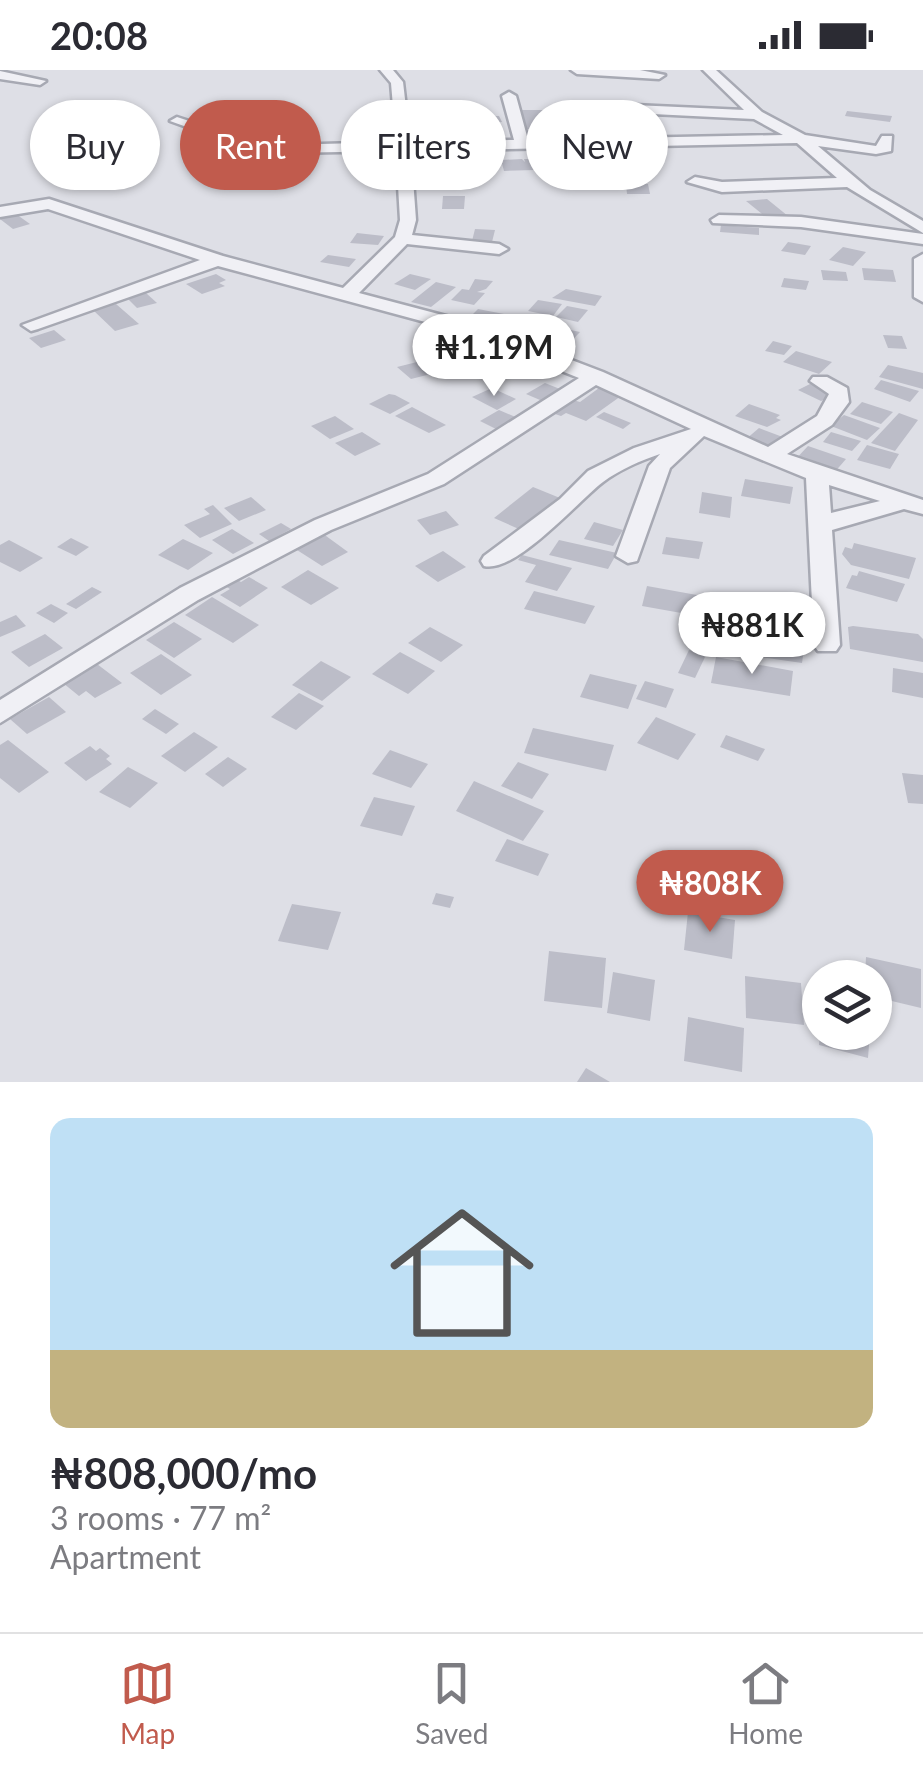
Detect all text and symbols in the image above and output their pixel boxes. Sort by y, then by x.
text: 20:08 [50,12,148,58]
chip: Buy [30,100,160,190]
chip: Rent [180,100,321,190]
chip: Filters [341,100,506,190]
chip: New [526,100,668,190]
pin: ₦1.19M [413,314,575,399]
text: ₦1.19M [434,327,554,366]
pin: ₦881K [682,592,822,677]
text: ₦881K [700,605,804,644]
pin: ₦808K [640,850,780,935]
text: ₦808K [658,863,762,902]
map controls [802,960,892,1050]
button: layers [802,960,892,1050]
icon: home [372,1183,552,1363]
text: ₦808,000/mo [50,1448,317,1498]
text: 3 rooms · 77 m² [50,1498,271,1537]
text: Apartment [50,1537,201,1576]
tab: Map [120,1656,175,1750]
tab: Saved [415,1656,488,1750]
tab: Home [728,1656,803,1750]

